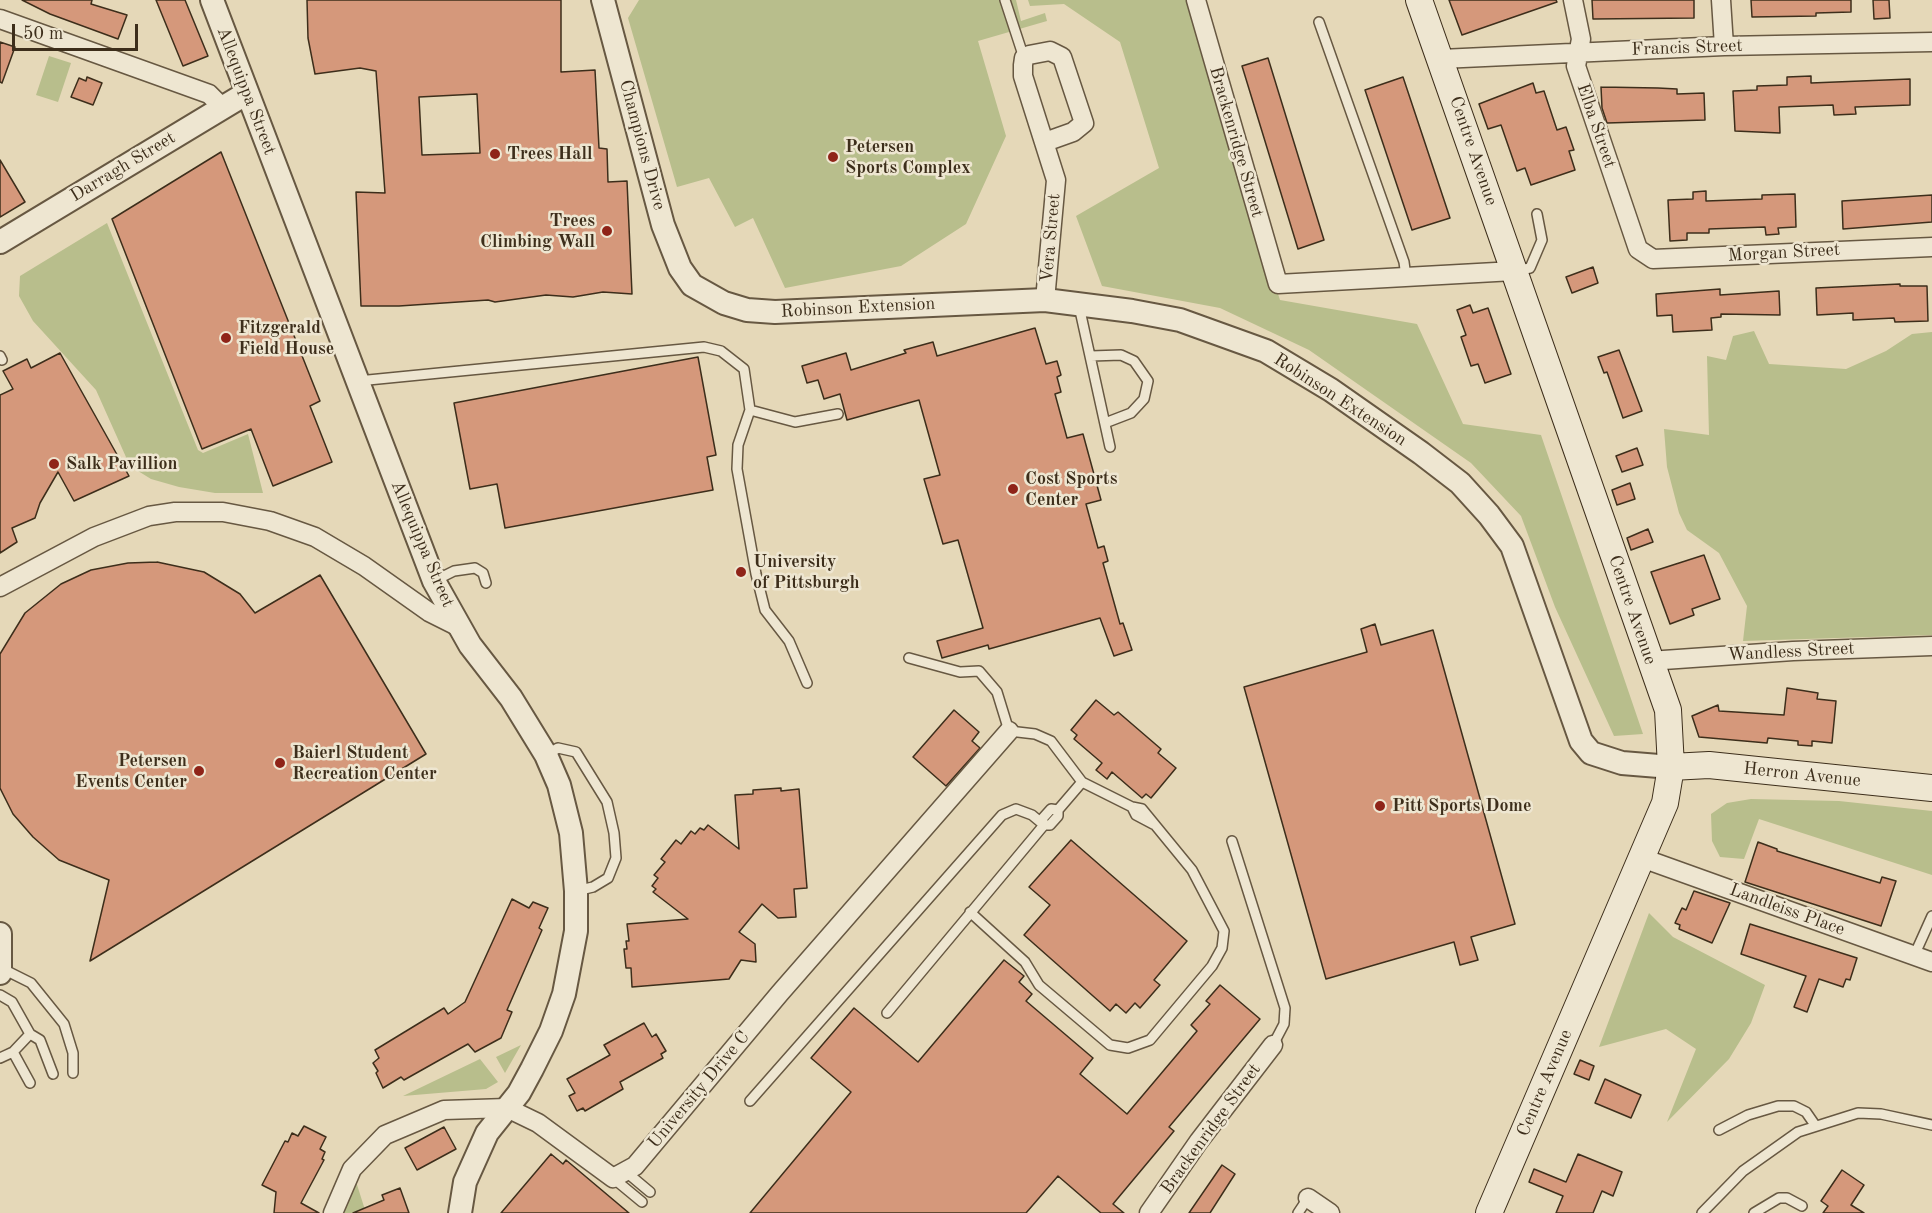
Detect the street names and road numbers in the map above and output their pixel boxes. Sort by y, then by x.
street label: Allequippa Street [212,24,280,158]
street label: Francis Street [1631,35,1743,61]
street label: Brackenridge Street [1204,64,1268,220]
street label: Champions Drive [614,78,670,212]
street label: Elba Street [1571,81,1621,171]
street label: Centre Avenue [1444,93,1502,209]
street label: Darragh Street [67,127,179,207]
street label: Vera Street [1036,192,1066,284]
street label: Morgan Street [1727,239,1841,267]
street label: Robinson Extension [780,293,936,323]
street label: Robinson Extension [1269,349,1411,451]
street label: Allequippa Street [386,477,458,611]
street label: Centre Avenue [1603,552,1661,668]
street label: Wandless Street [1727,638,1855,666]
street label: Herron Avenue [1742,758,1862,792]
street label: Landleiss Place [1727,879,1847,941]
street label: Centre Avenue [1513,1026,1577,1140]
street label: University Drive C [644,1027,754,1153]
street label: Brackenridge Street [1156,1059,1266,1199]

